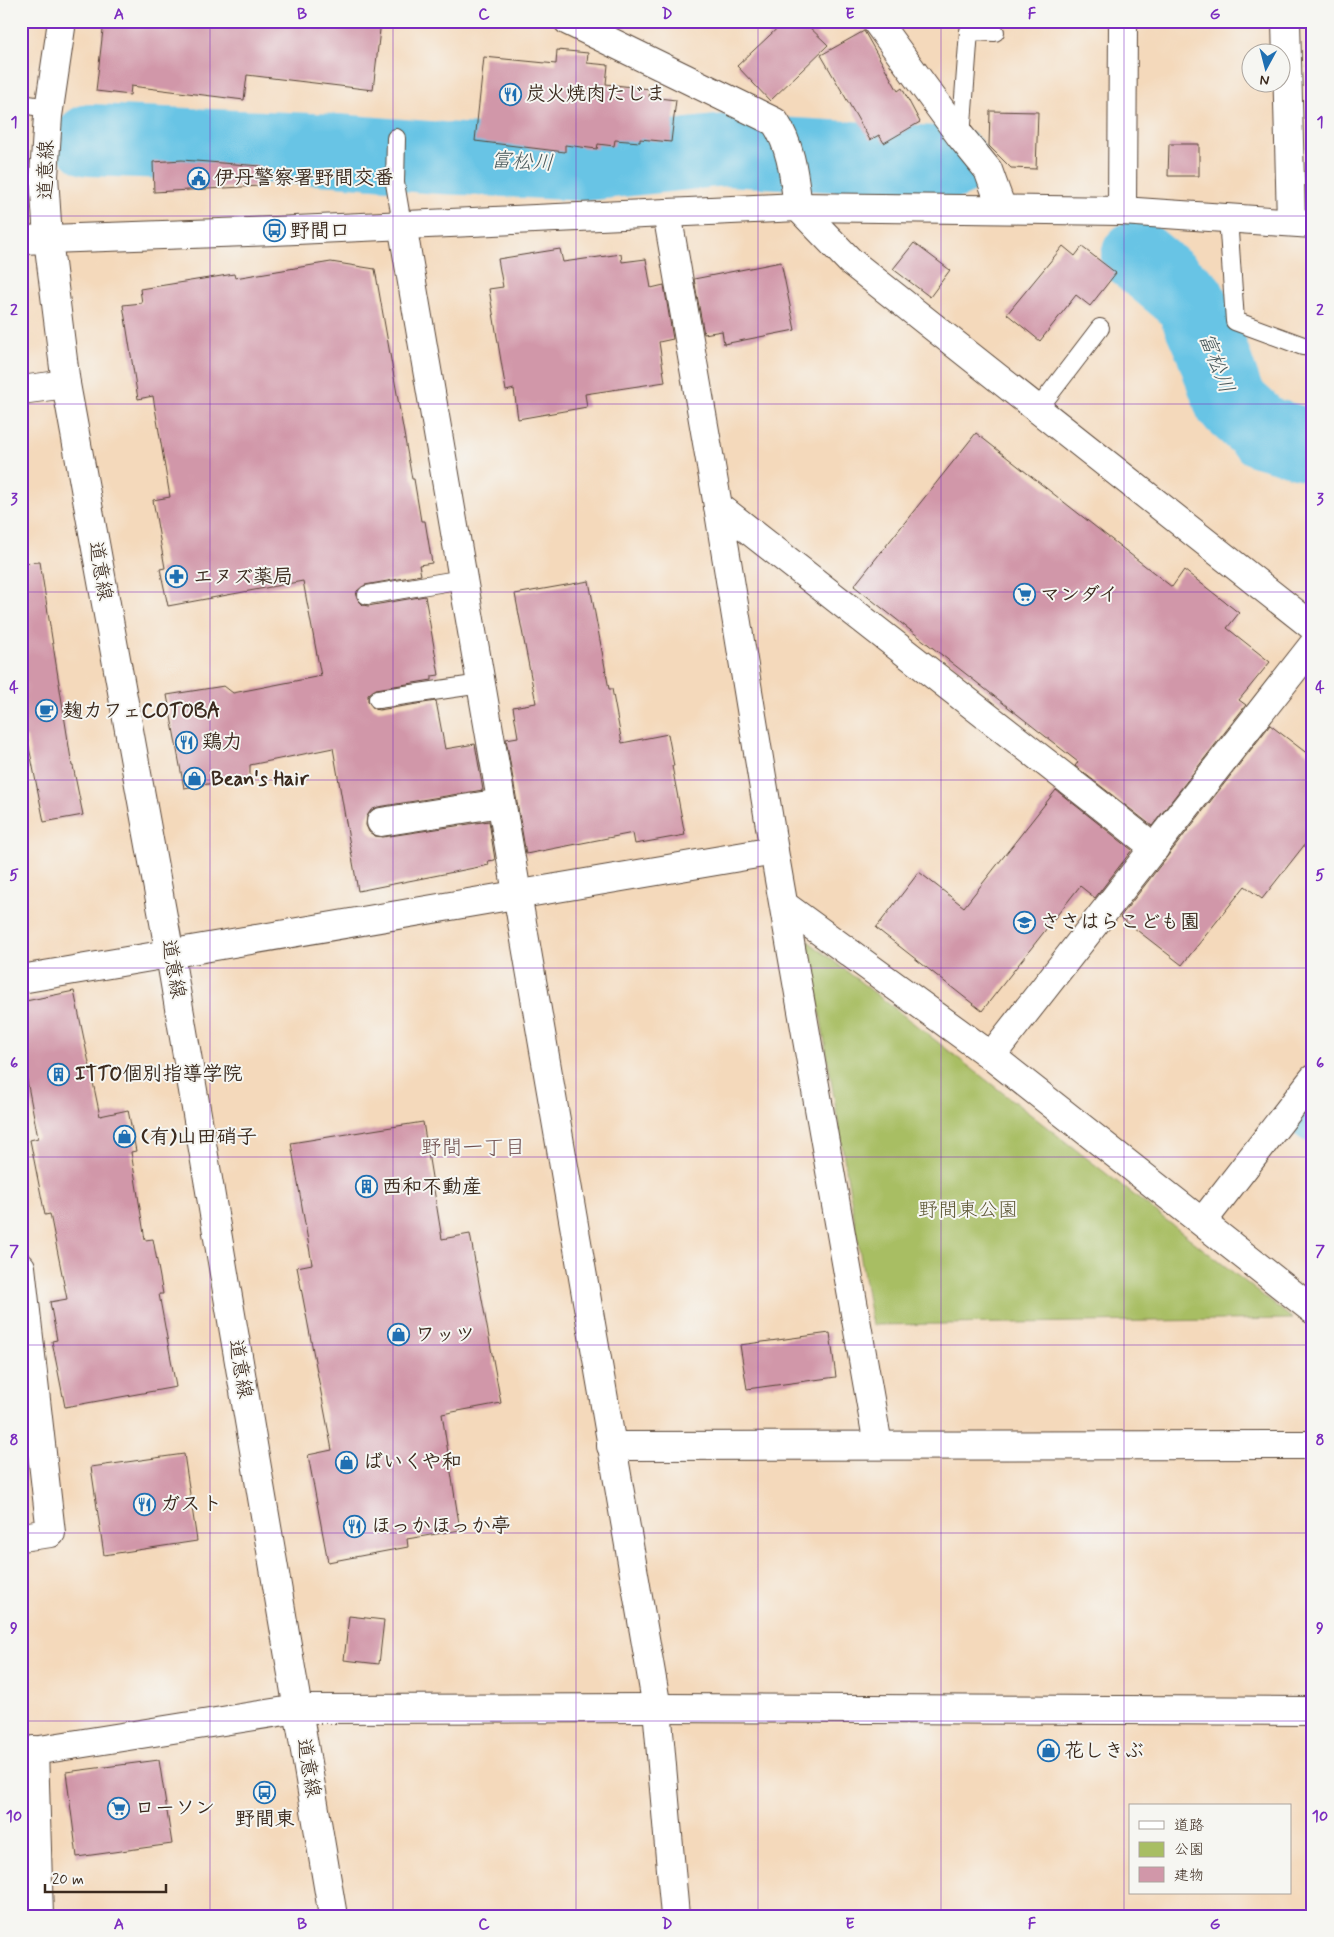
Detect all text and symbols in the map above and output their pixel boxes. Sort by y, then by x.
text: A [114,4,124,25]
text: B [297,4,307,25]
text: C [478,4,490,25]
text: D [661,4,673,25]
text: E [845,4,855,25]
text: F [1028,4,1037,25]
text: G [1210,4,1221,25]
north arrow [1242,42,1292,92]
text: N [1259,70,1270,89]
place label: 炭火焼肉たじま [526,81,666,108]
restaurant icon: 炭火焼肉たじま [498,82,522,106]
text: 1 [10,112,18,133]
text: 1 [1316,112,1324,133]
street label: 道意線 [33,140,60,200]
water label: 富松川 [490,146,554,178]
place label: 伊丹警察署野間交番 [214,165,394,192]
public building icon: 伊丹警察署野間交番 [186,166,210,190]
place label: 野間口 [290,218,350,245]
bus stop icon: 野間口 [262,219,286,243]
text: 2 [10,300,18,321]
text: 2 [1316,300,1324,321]
water label: 富松川 [1192,329,1240,397]
text: 3 [10,489,18,510]
text: 3 [1316,489,1324,510]
street label: 道意線 [81,539,119,603]
place label: エヌズ薬局 [193,564,293,591]
pharmacy icon: エヌズ薬局 [165,565,189,589]
place label: マンダイ [1040,582,1118,609]
supermarket icon: マンダイ [1012,583,1036,607]
text: 4 [9,677,19,698]
text: 4 [1315,677,1325,698]
place label: 麹カフェCOTOBA [63,698,220,725]
cafe icon: 麹カフェCOTOBA [35,699,59,723]
place label: 鶏力 [202,729,242,756]
restaurant icon: 鶏力 [174,730,198,754]
place label: Bean's Hair [211,766,309,793]
shop icon: Bean's Hair [183,767,207,791]
text: 5 [9,865,19,886]
text: 5 [1315,865,1325,886]
place label: ささはらこども園 [1040,909,1200,936]
school or university icon: ささはらこども園 [1012,910,1036,934]
street label: 道意線 [154,937,192,1001]
text: 6 [10,1053,18,1074]
text: 6 [1316,1053,1324,1074]
place label: ITTO個別指導学院 [75,1061,242,1088]
building icon: ITTO個別指導学院 [47,1062,71,1086]
place label: (有)山田硝子 [141,1124,257,1151]
shop icon: (有)山田硝子 [113,1125,137,1149]
district label: 野間一丁目 [421,1134,526,1162]
place label: 西和不動産 [382,1174,482,1201]
building icon: 西和不動産 [354,1175,378,1199]
park label: 野間東公園 [918,1197,1018,1224]
text: 7 [9,1241,19,1262]
text: 7 [1315,1241,1325,1262]
place label: ワッツ [415,1322,475,1349]
shop icon: ワッツ [387,1323,411,1347]
street label: 道意線 [221,1337,259,1401]
text: 8 [9,1430,19,1451]
text: 8 [1315,1430,1325,1451]
place label: ばいくや和 [363,1449,462,1476]
shop icon: ばいくや和 [335,1450,359,1474]
place label: ガスト [160,1491,222,1518]
restaurant icon: ガスト [132,1492,156,1516]
place label: ほっかほっか亭 [371,1513,511,1540]
restaurant icon: ほっかほっか亭 [343,1514,367,1538]
text: 9 [10,1618,18,1639]
text: 9 [1316,1618,1324,1639]
street label: 道意線 [289,1736,327,1800]
place label: 花しきぶ [1064,1738,1144,1765]
shop icon: 花しきぶ [1036,1739,1060,1763]
bus stop icon: 野間東 [253,1781,277,1805]
place label: ローソン [135,1795,215,1822]
supermarket icon: ローソン [107,1796,131,1820]
legend [1129,1804,1292,1894]
text: 10 [6,1806,22,1827]
place label: 野間東 [235,1806,295,1833]
text: 10 [1312,1806,1328,1827]
text: 道路 [1174,1816,1204,1836]
text: 公園 [1174,1840,1204,1860]
scale bar [45,1862,166,1894]
text: 建物 [1174,1866,1204,1886]
text: 20 m [52,1870,84,1890]
text: A [114,1914,124,1935]
text: B [297,1914,307,1935]
text: C [478,1914,490,1935]
text: D [661,1914,673,1935]
text: E [845,1914,855,1935]
text: F [1028,1914,1037,1935]
text: G [1210,1914,1221,1935]

